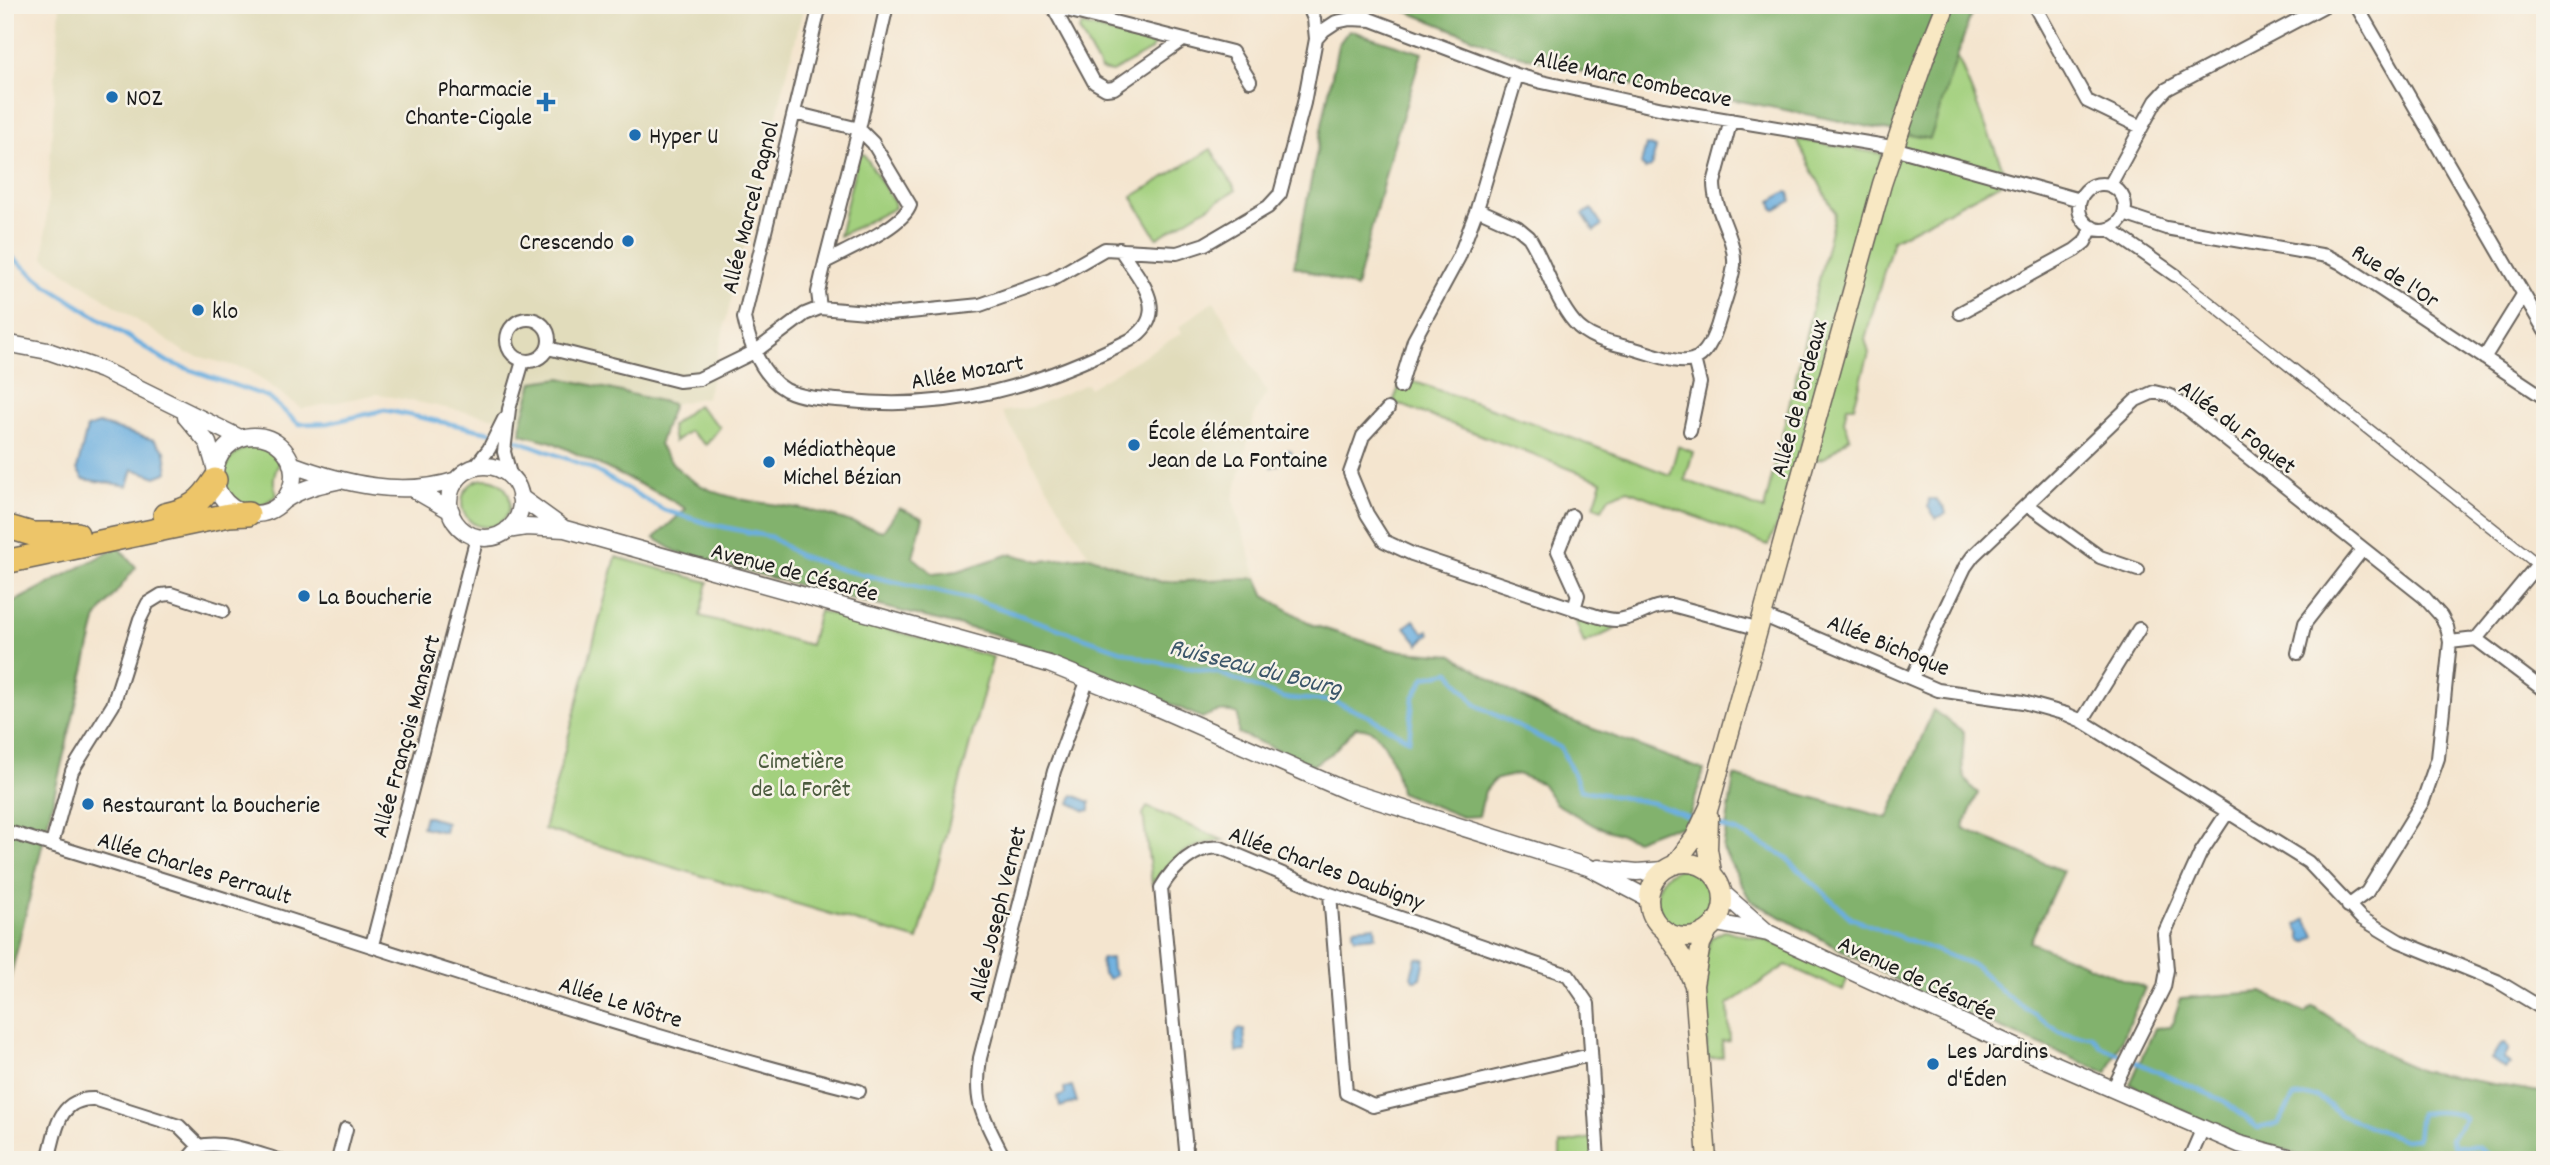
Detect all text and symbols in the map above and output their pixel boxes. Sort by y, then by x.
street label: Allée Marc Combecave [1530,43,1735,119]
place label: Pharmacie Chante-Cigale [405,74,532,136]
place label: NOZ [126,83,163,117]
marker: NOZ [104,89,120,105]
marker: Pharmacie Chante-Cigale [538,94,554,110]
street label: Allée Marcel Pagnol [714,118,790,298]
place label: Hyper U [649,121,719,155]
marker: Hyper U [627,127,643,143]
place label: Crescendo [519,227,614,261]
marker: Crescendo [620,233,636,249]
street label: Rue de l'Or [2344,236,2445,319]
place label: klo [212,296,238,330]
marker: klo [190,302,206,318]
street label: Allée de Bordeaux [1764,316,1838,481]
street label: Allée Mozart [909,347,1027,401]
street label: Allée du Foquet [2170,373,2302,484]
place label: École élémentaire Jean de La Fontaine [1148,417,1328,479]
place label: Médiathèque Michel Bézian [783,434,901,496]
marker: École élémentaire Jean de La Fontaine [1126,437,1142,453]
marker: Médiathèque Michel Bézian [761,454,777,470]
street label: Avenue de Césarée [707,535,882,613]
place label: La Boucherie [318,582,432,616]
marker: La Boucherie [296,588,312,604]
street label: Allée Bichoque [1821,607,1954,687]
water label: Ruisseau du Bourg [1165,630,1347,709]
street label: Allée François Mansart [364,631,451,842]
park label: Cimetière de la Forêt [751,746,851,808]
place label: Restaurant la Boucherie [102,790,320,824]
marker: Restaurant la Boucherie [80,796,96,812]
street label: Allée Charles Daubigny [1223,819,1430,921]
street label: Allée Joseph Vernet [961,823,1037,1006]
street label: Allée Charles Perrault [93,824,295,916]
street label: Avenue de Césarée [1832,928,2002,1031]
street label: Allée Le Nôtre [554,969,686,1039]
place label: Les Jardins d'Éden [1947,1036,2049,1098]
marker: Les Jardins d'Éden [1925,1056,1941,1072]

